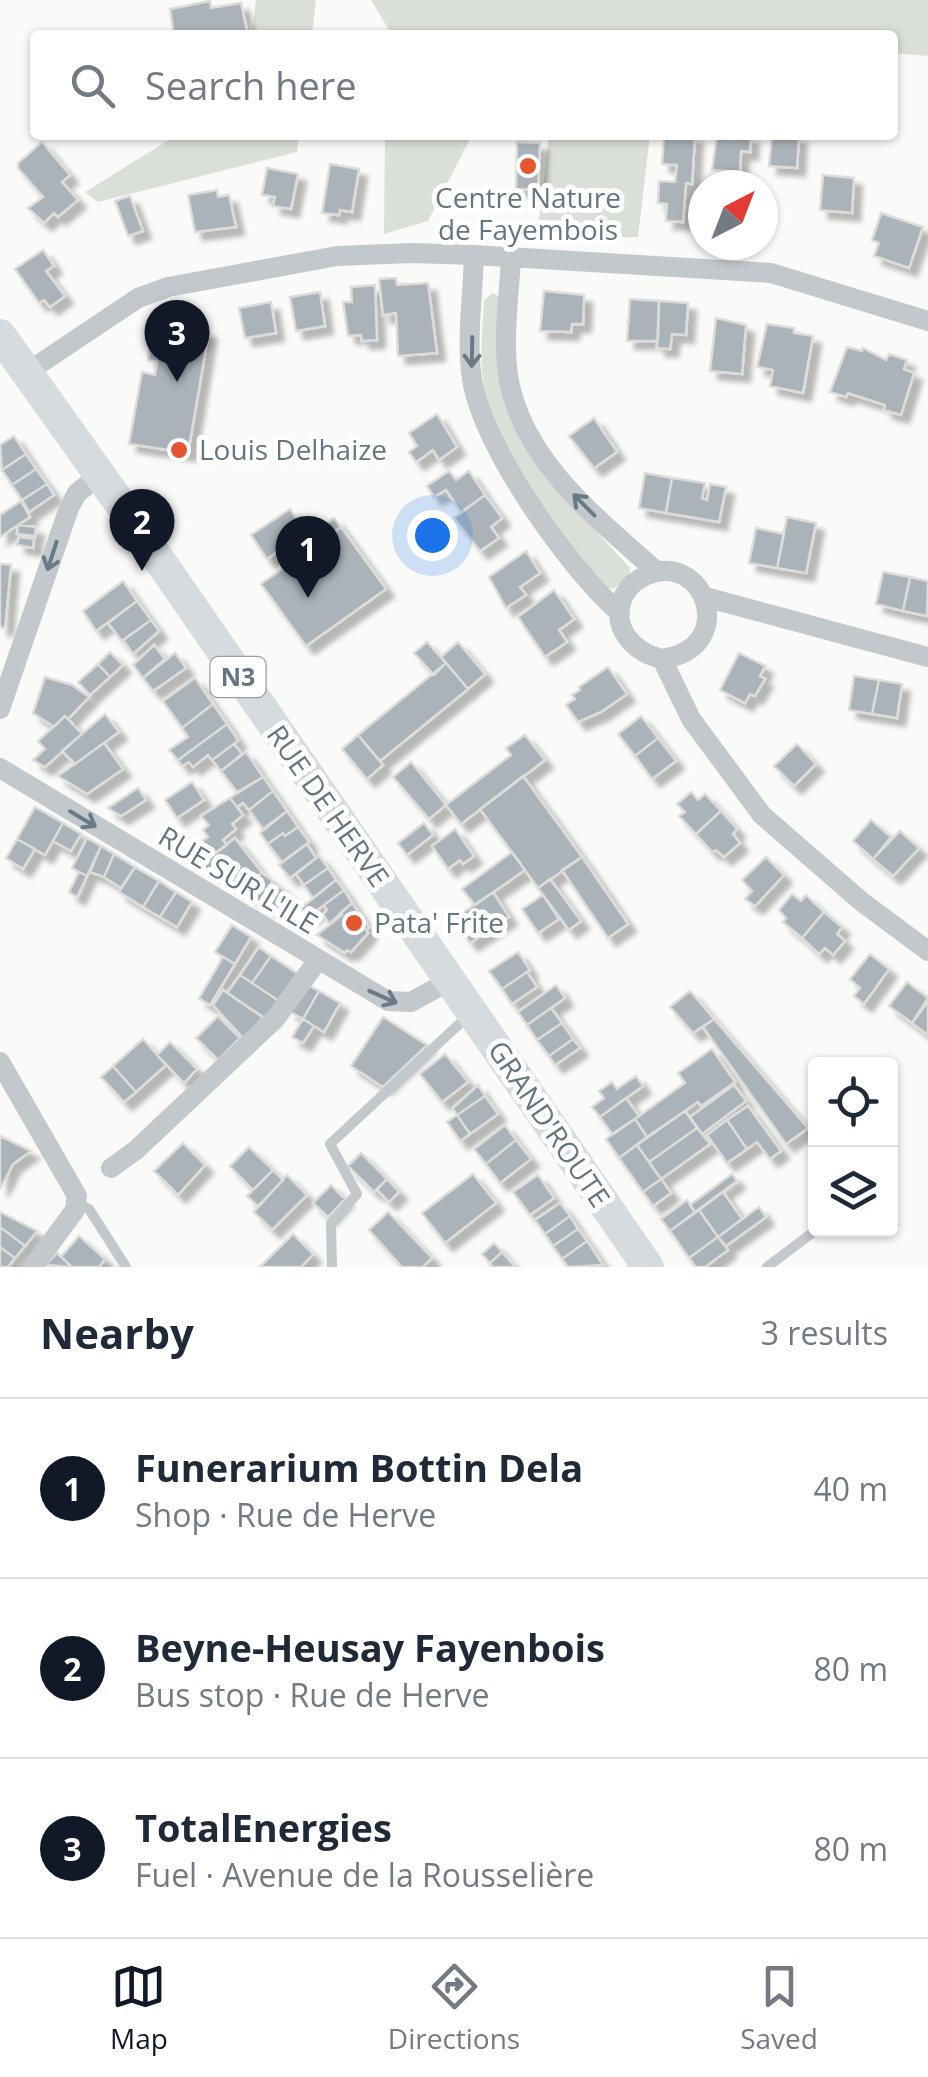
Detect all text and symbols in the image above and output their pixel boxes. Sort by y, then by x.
search box [30,30,898,140]
icon: search [65,58,120,113]
text: Search here [145,59,357,111]
marker: Centre Nature de Fayembois [517,155,539,177]
north arrow [688,170,778,260]
place label: Centre Nature de Fayembois [435,178,621,248]
pin: 3 [144,300,210,382]
one-way arrow [462,336,482,368]
place label: Louis Delhaize [199,430,387,468]
marker: Louis Delhaize [168,439,190,461]
pin: 2 [110,488,174,571]
one-way arrow [573,494,597,518]
your location [407,510,458,561]
pin: 1 [276,516,340,598]
one-way arrow [41,540,59,572]
road number: N3 [210,657,266,697]
street label: RUE DE HERVE [259,717,399,894]
one-way arrow [69,809,97,829]
street label: RUE SUR L'ILE [152,817,325,942]
place label: Pata' Frite [374,903,504,941]
marker: Pata' Frite [343,912,365,934]
one-way arrow [367,989,398,1007]
street label: GRAND'ROUTE [480,1033,620,1214]
map controls [808,1057,898,1237]
button: locate [808,1057,898,1147]
button: layers [808,1147,898,1237]
text: Nearby [40,1304,194,1361]
text: 3 results [761,1311,888,1354]
text: Funerarium Bottin Dela [135,1441,583,1493]
text: 1 [63,1467,82,1510]
text: 40 m [813,1467,888,1510]
text: Shop · Rue de Herve [135,1493,436,1536]
text: Beyne-Heusay Fayenbois [135,1621,605,1673]
text: 2 [63,1647,82,1690]
text: 80 m [813,1647,888,1690]
text: Bus stop · Rue de Herve [135,1673,489,1716]
text: TotalEnergies [135,1801,392,1853]
text: 3 [63,1827,82,1870]
text: 80 m [813,1827,888,1870]
text: Fuel · Avenue de la Rousselière [135,1853,594,1896]
tab: Map [110,1959,168,2057]
tab: Directions [388,1959,520,2057]
tab: Saved [740,1959,818,2057]

